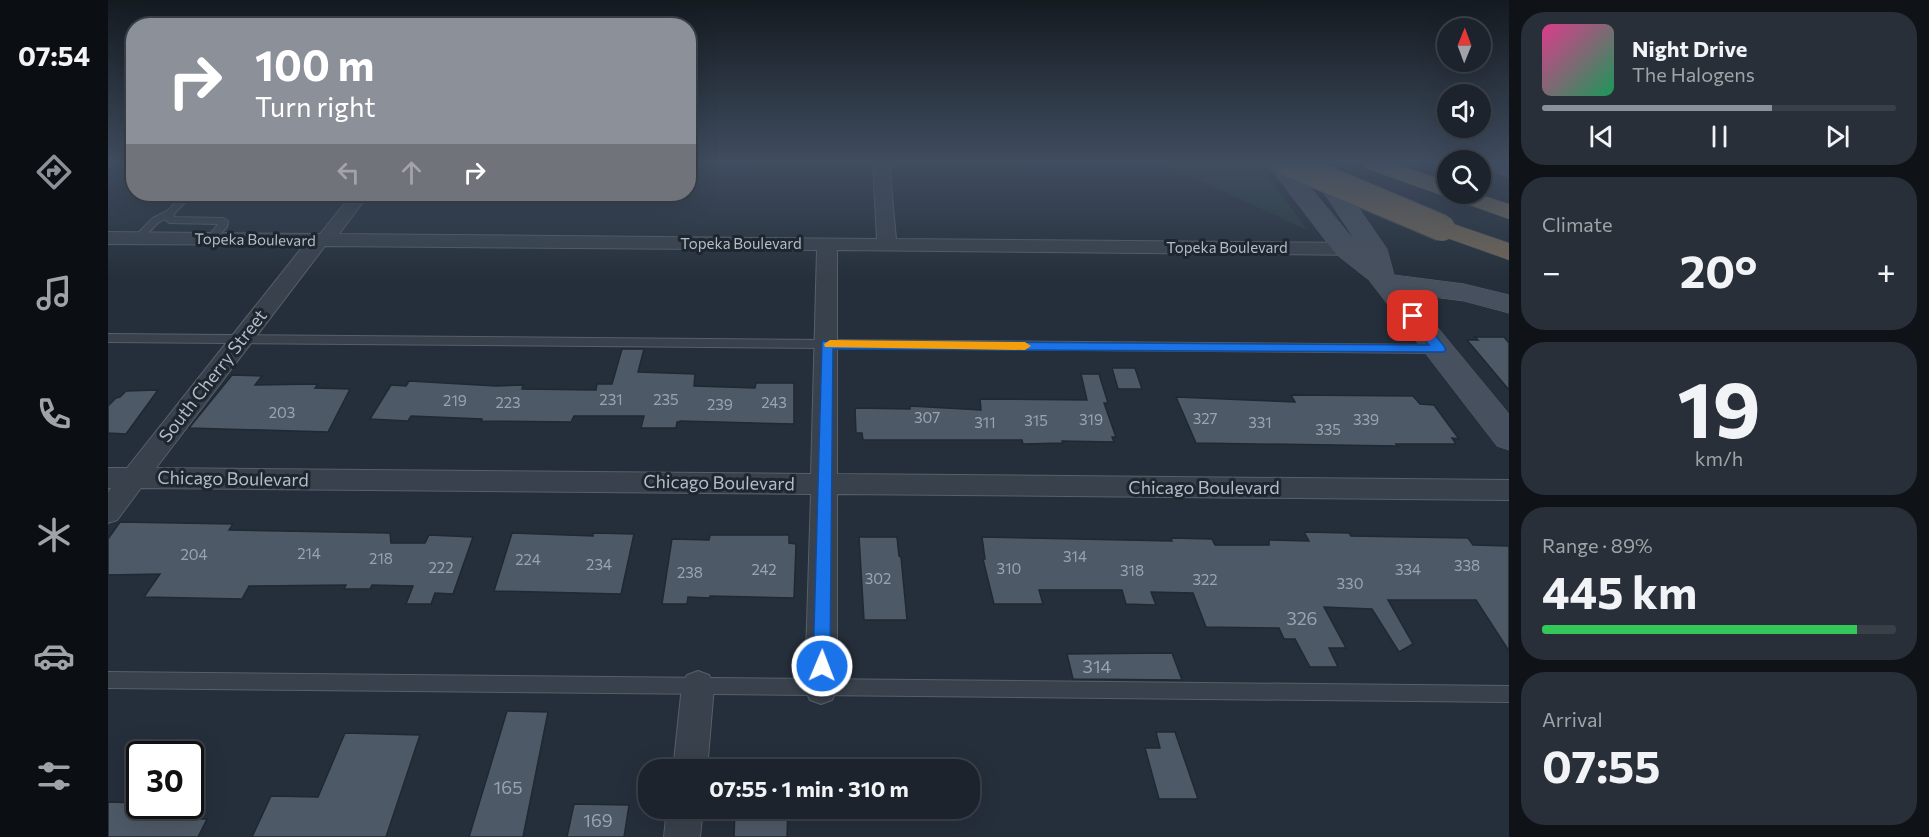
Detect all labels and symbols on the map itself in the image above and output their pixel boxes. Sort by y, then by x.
north arrow [1437,18,1491,72]
street label: Topeka Boulevard [194,229,316,249]
street label: Topeka Boulevard [680,234,802,252]
street label: Topeka Boulevard [1166,238,1288,256]
pin [1387,290,1438,341]
street label: South Cherry Street [153,305,271,446]
house number: 231 [599,390,623,408]
house number: 235 [653,390,679,408]
house number: 219 [443,391,467,409]
house number: 223 [495,393,521,411]
house number: 243 [761,393,787,411]
house number: 239 [707,395,733,413]
house number: 203 [269,403,295,421]
house number: 307 [914,408,940,426]
house number: 327 [1193,409,1217,427]
house number: 319 [1079,410,1103,428]
house number: 339 [1353,410,1379,428]
house number: 315 [1024,411,1048,429]
house number: 311 [974,413,996,431]
house number: 331 [1248,413,1272,431]
house number: 335 [1315,420,1341,438]
street label: Chicago Boulevard [157,466,309,490]
street label: Chicago Boulevard [643,470,795,494]
street label: Chicago Boulevard [1128,476,1280,498]
house number: 214 [297,544,321,562]
house number: 204 [180,545,208,563]
house number: 314 [1063,547,1087,565]
house number: 218 [369,549,393,567]
house number: 224 [515,550,541,568]
house number: 234 [586,555,612,573]
house number: 338 [1454,556,1480,574]
house number: 222 [429,558,453,576]
house number: 310 [997,559,1021,577]
house number: 242 [751,560,777,578]
house number: 334 [1395,560,1421,578]
house number: 318 [1120,561,1144,579]
house number: 238 [677,563,703,581]
house number: 302 [865,569,891,587]
house number: 322 [1192,570,1218,588]
house number: 330 [1337,574,1363,592]
house number: 326 [1286,607,1318,629]
position arrow [790,634,854,698]
house number: 314 [1083,655,1112,677]
speed limit sign: 30 [126,741,204,819]
house number: 165 [494,776,522,798]
house number: 169 [583,809,613,831]

